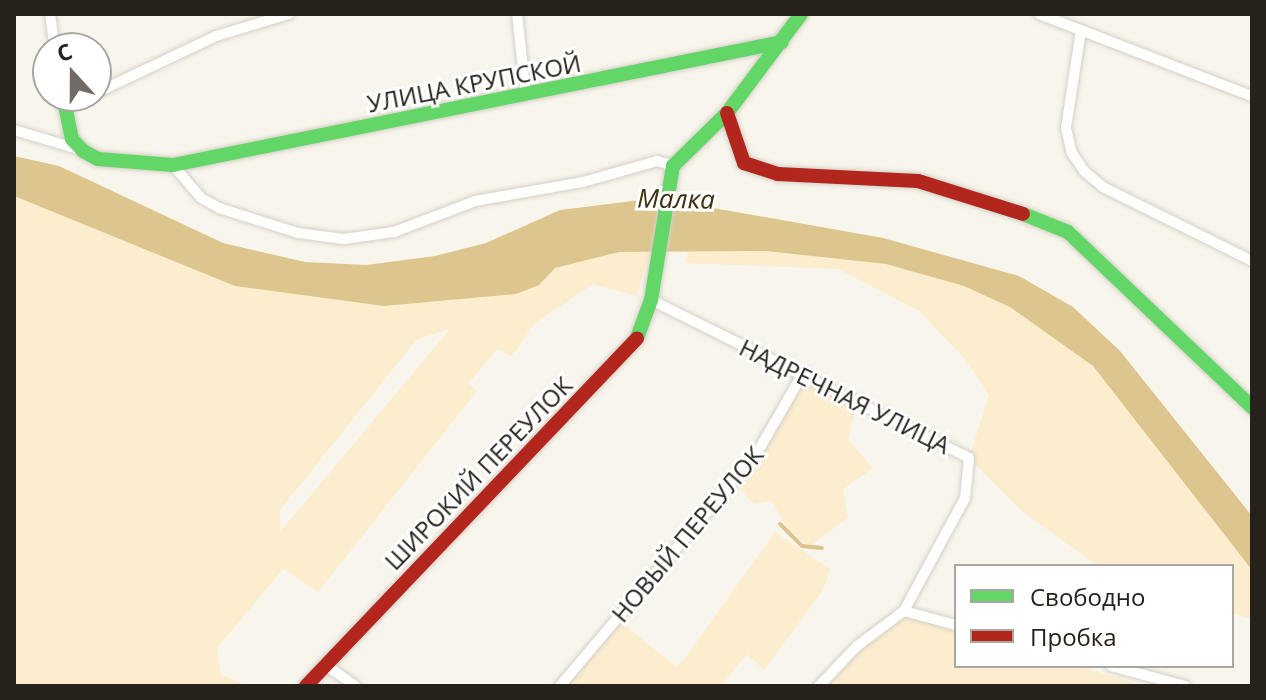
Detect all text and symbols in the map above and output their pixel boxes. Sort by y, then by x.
north arrow [32,32,112,112]
text: С [52,35,76,68]
street label: УЛИЦА КРУПСКОЙ [365,48,583,118]
water label: Малка [637,183,715,215]
street label: НАДРЕЧНАЯ УЛИЦА [735,332,955,460]
street label: ШИРОКИЙ ПЕРЕУЛОК [378,371,578,575]
street label: НОВЫЙ ПЕРЕУЛОК [605,440,769,628]
legend [954,564,1234,668]
text: Свободно [1030,580,1145,613]
text: Пробка [1030,620,1117,653]

